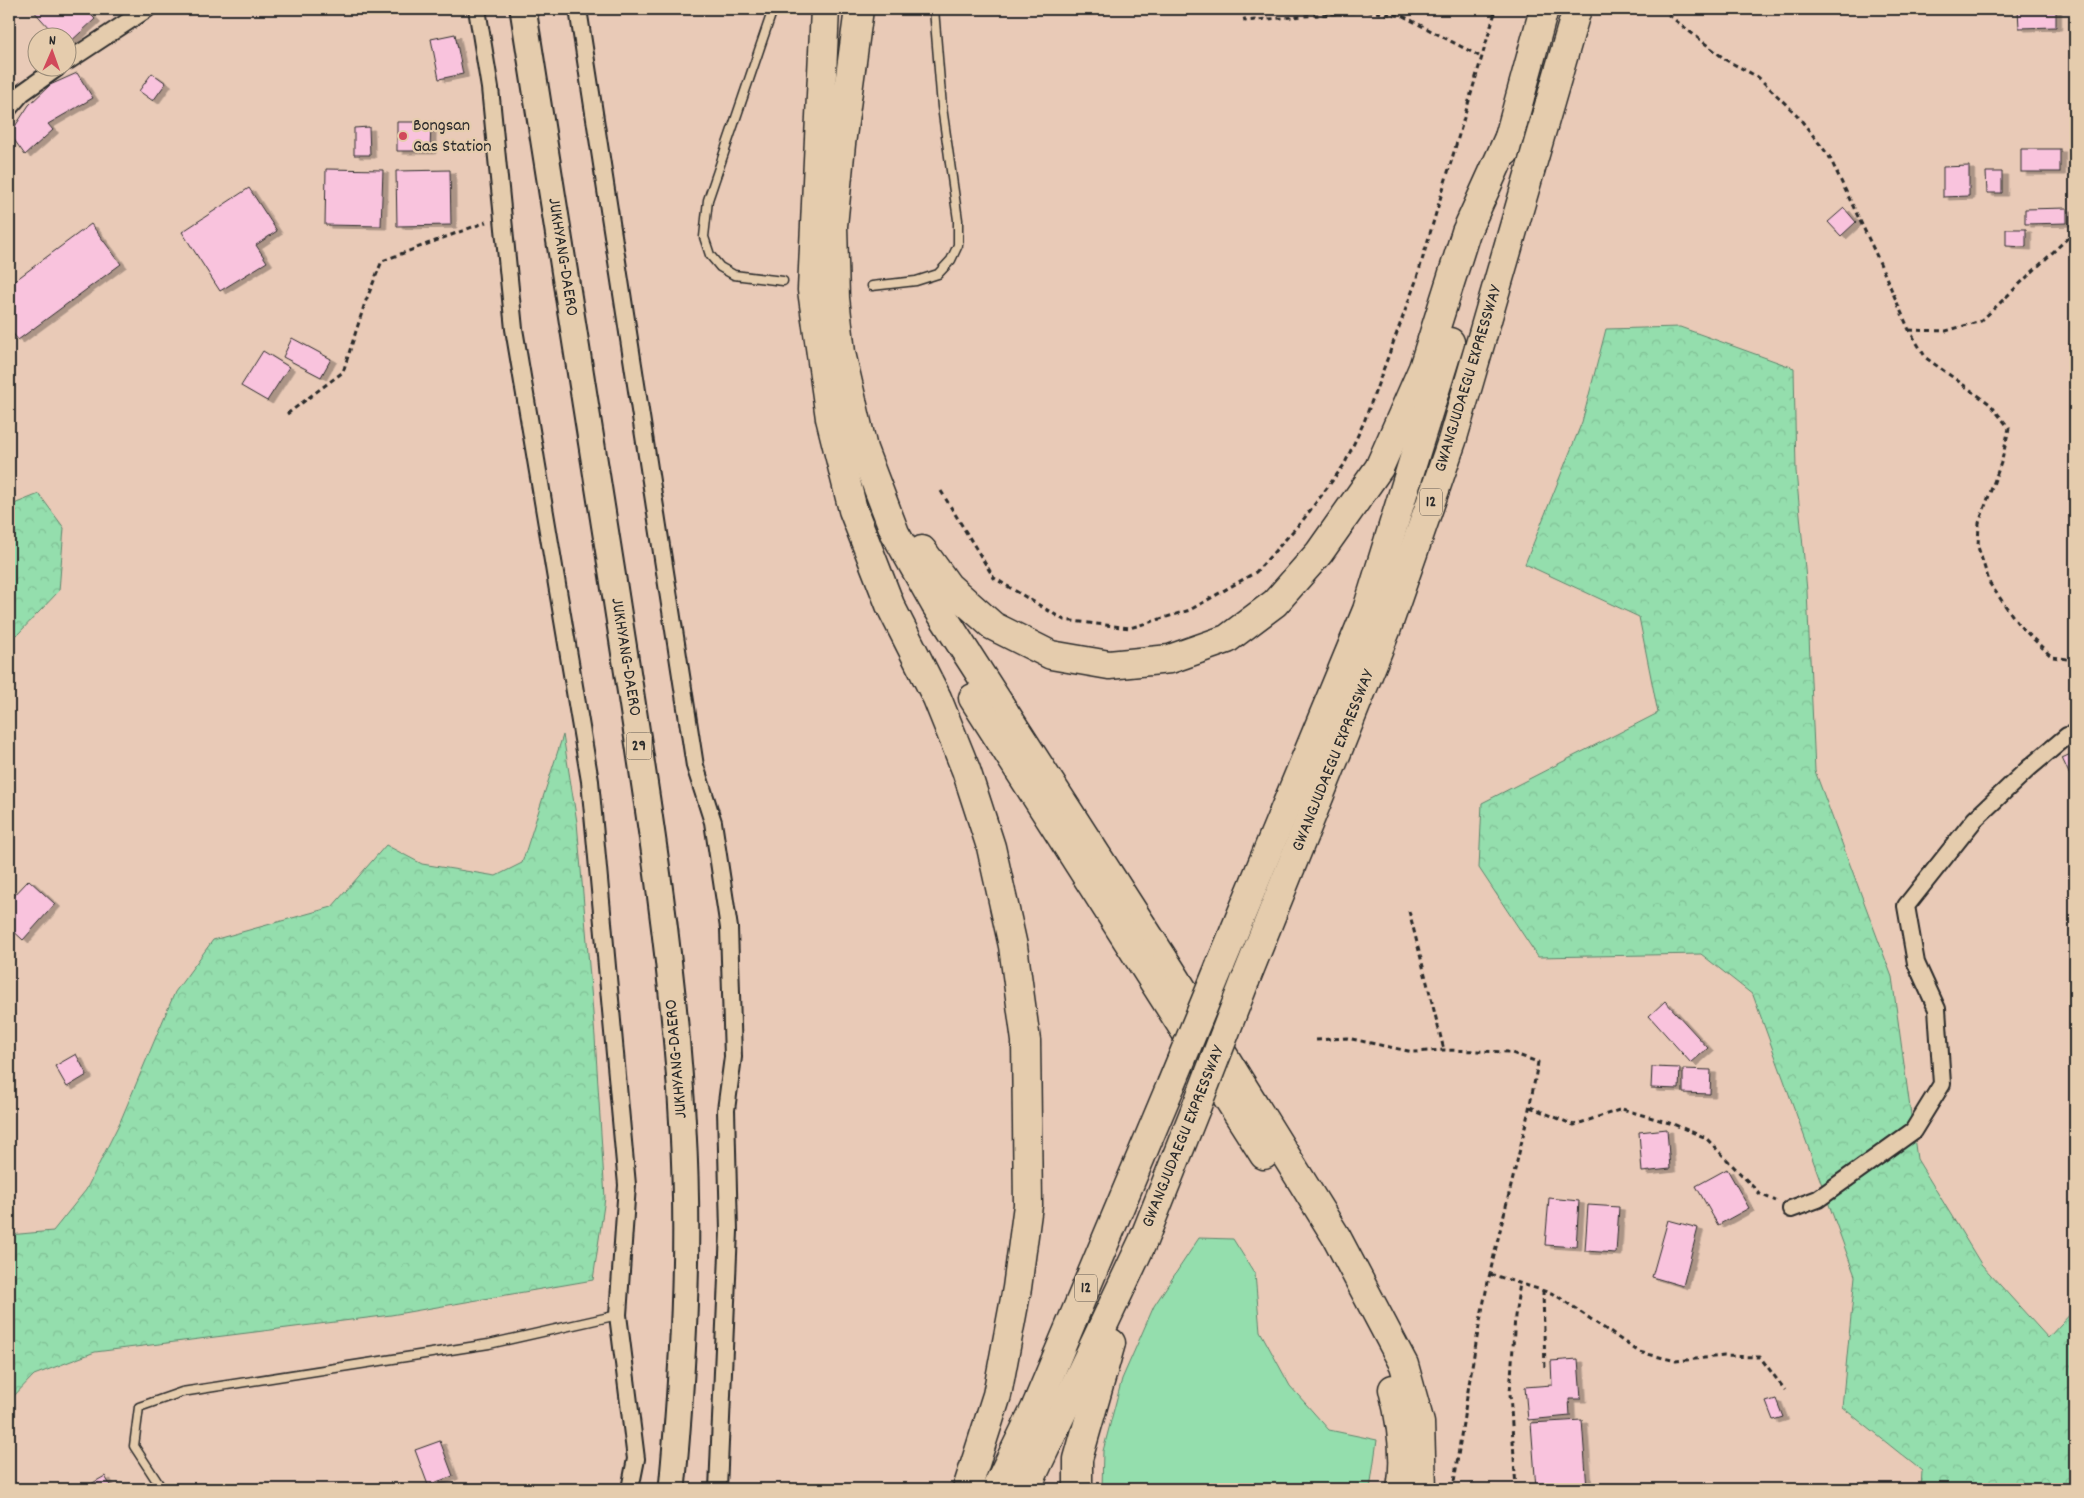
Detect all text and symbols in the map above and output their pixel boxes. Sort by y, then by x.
north arrow [28,28,78,78]
text: N [49,31,56,51]
place label: Bongsan Gas Station [413,114,492,160]
marker: Bongsan Gas Station [397,130,409,142]
street label: JUKHYANG-DAERO [540,196,584,318]
street label: GWANGJUDAEGU EXPRESSWAY [1429,281,1510,475]
road number: 12 [1420,488,1442,516]
street label: JUKHYANG-DAERO [603,596,647,718]
street label: GWANGJUDAEGU EXPRESSWAY [1286,665,1382,856]
road number: 29 [626,732,652,759]
street label: JUKHYANG-DAERO [659,998,695,1120]
street label: GWANGJUDAEGU EXPRESSWAY [1136,1041,1232,1232]
road number: 12 [1075,1275,1097,1302]

